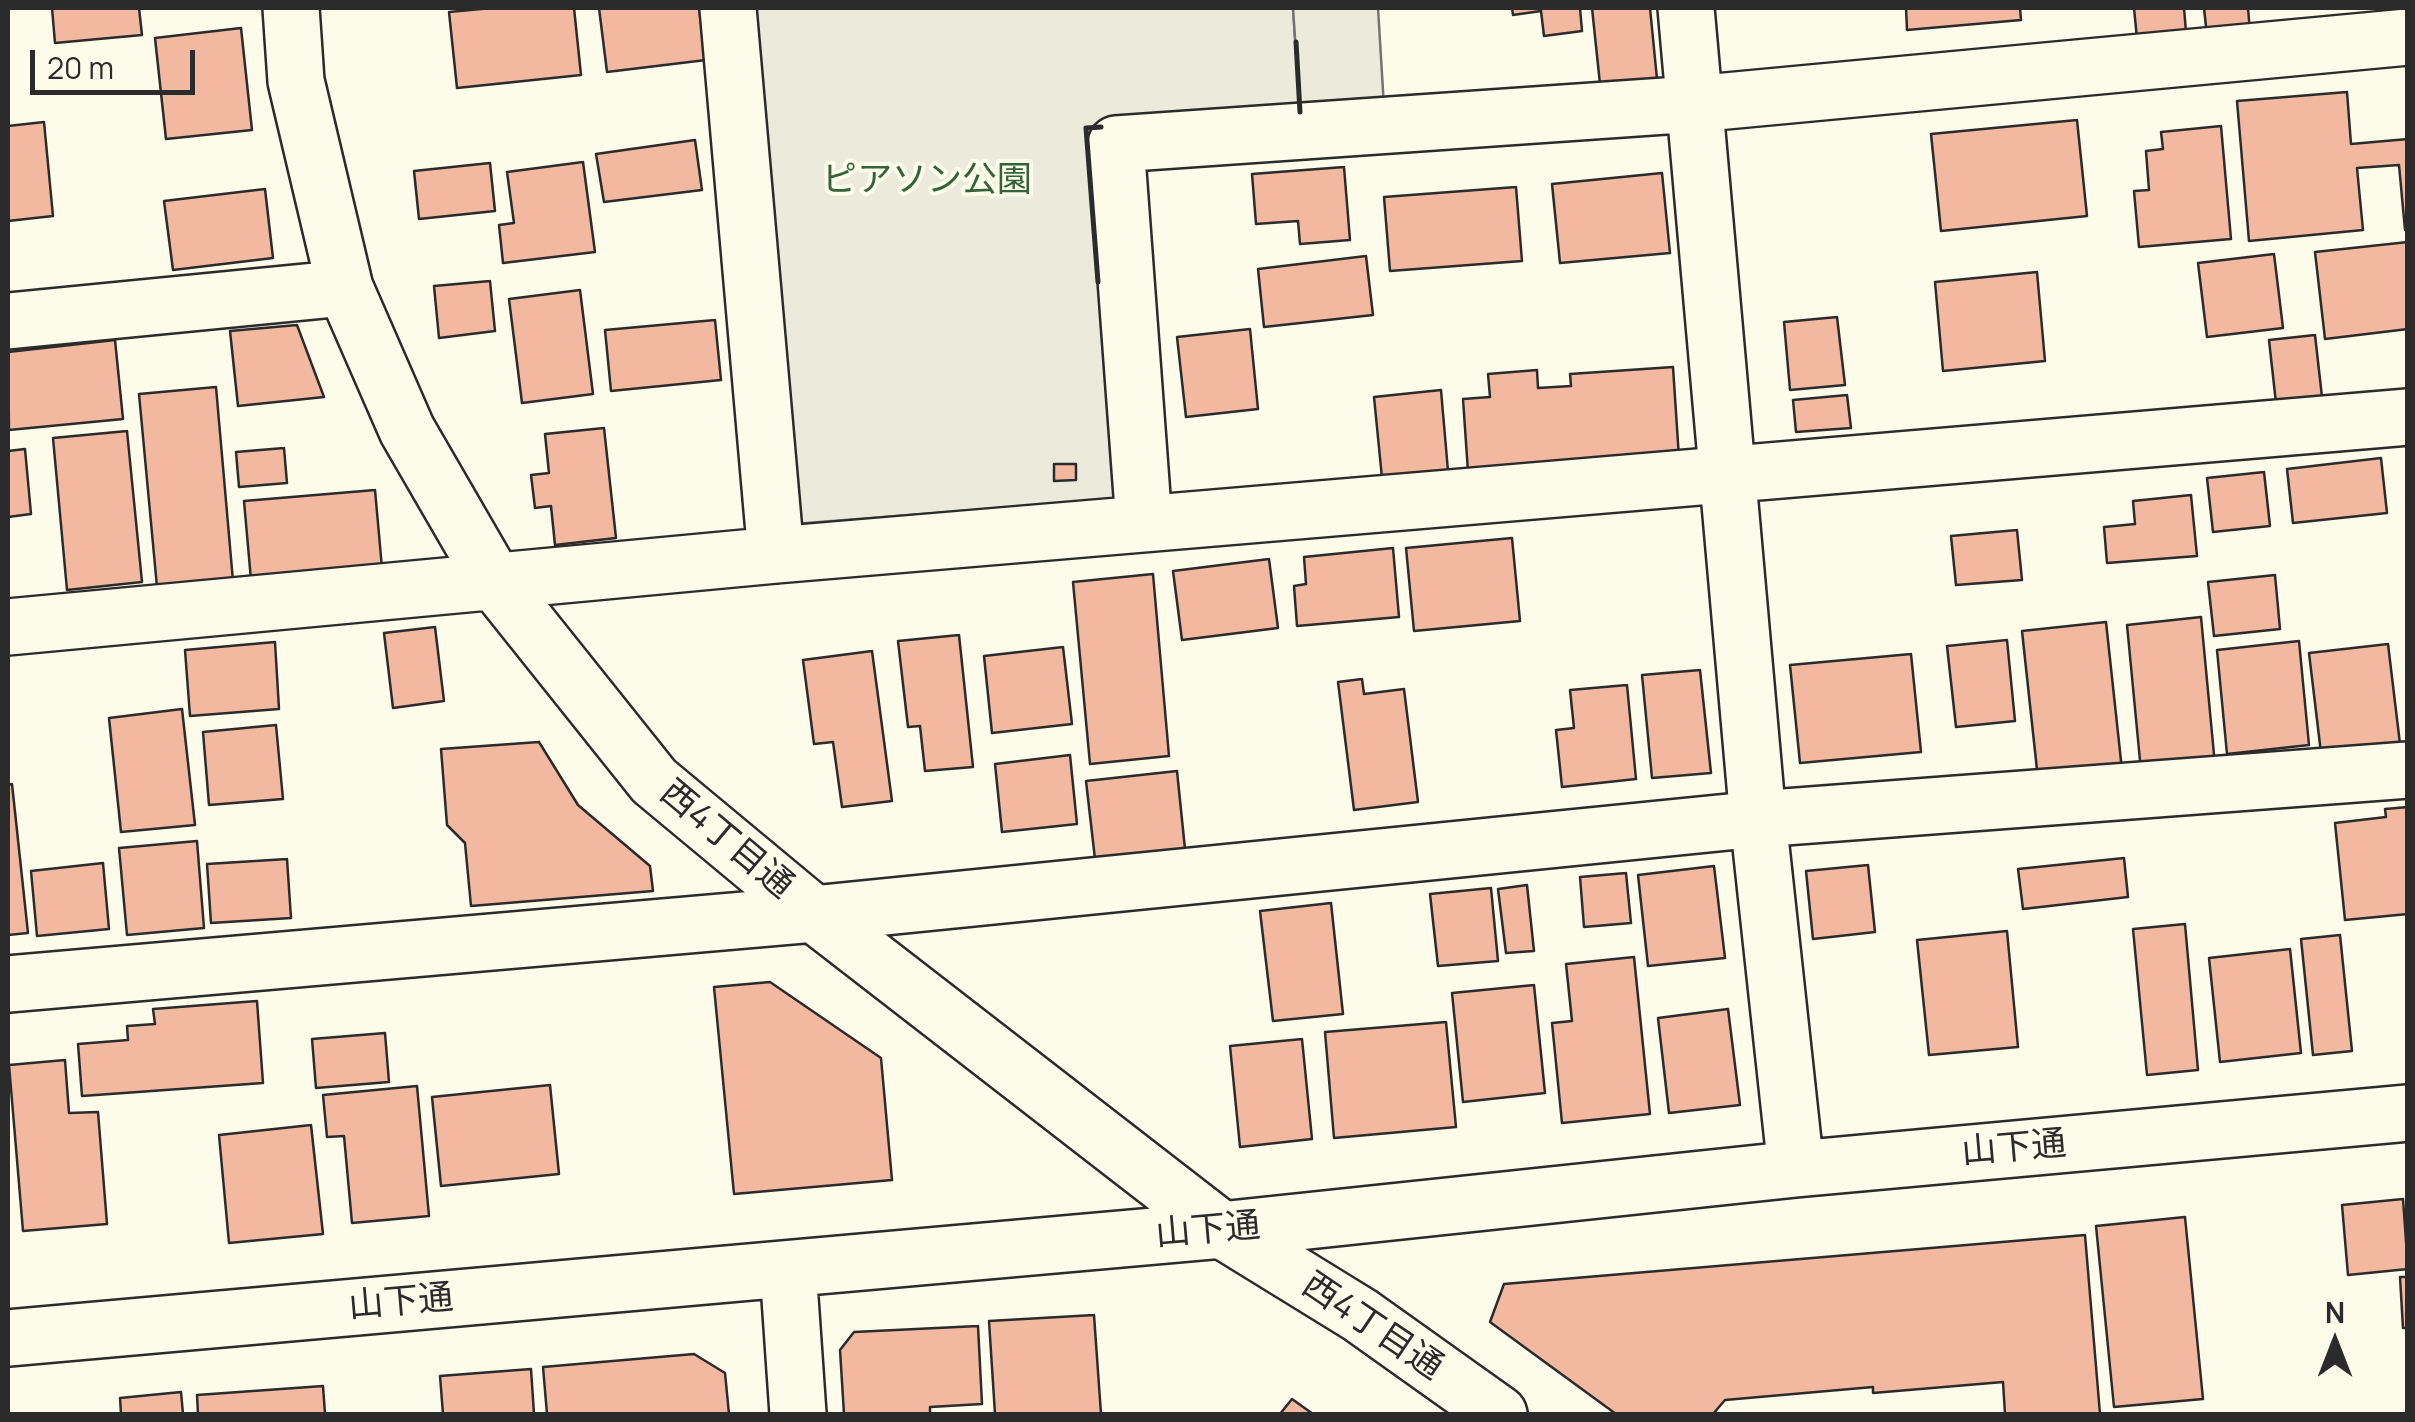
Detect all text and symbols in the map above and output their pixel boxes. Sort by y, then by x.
scale bar [35,30,200,92]
text: 20 m [47,47,114,88]
park label: ピアソン公園 [822,160,1032,202]
street label: 西4丁目通 [651,772,801,908]
street label: 山下通 [1960,1124,2068,1174]
street label: 山下通 [1154,1206,1262,1256]
street label: 西4丁目通 [1294,1265,1450,1389]
street label: 山下通 [347,1278,455,1328]
north arrow [2285,1292,2385,1392]
text: N [2325,1293,2345,1331]

